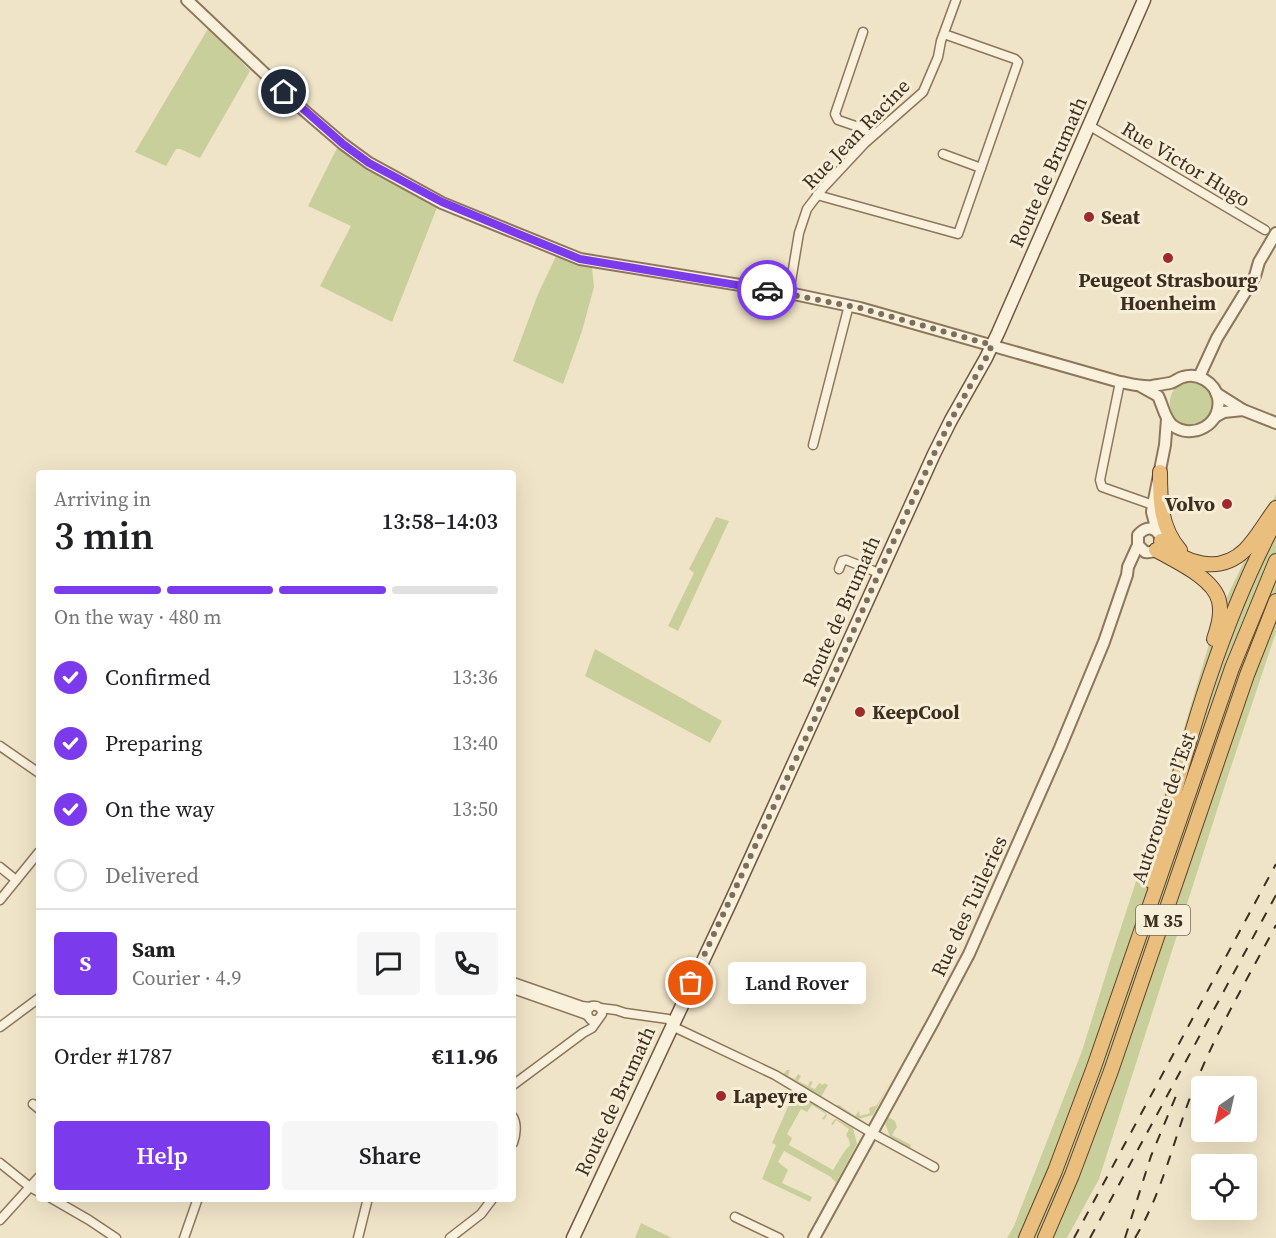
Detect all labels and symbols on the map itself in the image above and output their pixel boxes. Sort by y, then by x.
pin [258,66,309,117]
street label: Rue Jean Racine [796,72,916,196]
street label: Route de Brumath [1002,92,1094,252]
street label: Rue Victor Hugo [1116,114,1256,214]
place label: Seat [1101,203,1141,231]
marker: Seat [1082,210,1096,224]
marker: Peugeot Strasbourg Hoenheim [1161,251,1175,265]
courier [737,260,797,320]
place label: Peugeot Strasbourg Hoenheim [1078,266,1258,317]
place label: Volvo [1165,490,1215,518]
marker: Volvo [1220,497,1234,511]
street label: Route de Brumath [795,531,887,691]
place label: KeepCool [872,698,960,726]
marker: KeepCool [853,705,867,719]
street label: Autoroute de l’Est [1124,729,1202,887]
street label: Rue des Tuileries [924,831,1014,981]
road number: M 35 [1136,905,1190,935]
pin [665,957,716,1008]
callout: Land Rover [727,962,865,1004]
street label: Route de Brumath [568,1022,662,1180]
north arrow [1191,1076,1257,1142]
place label: Lapeyre [733,1082,808,1110]
marker: Lapeyre [714,1089,728,1103]

